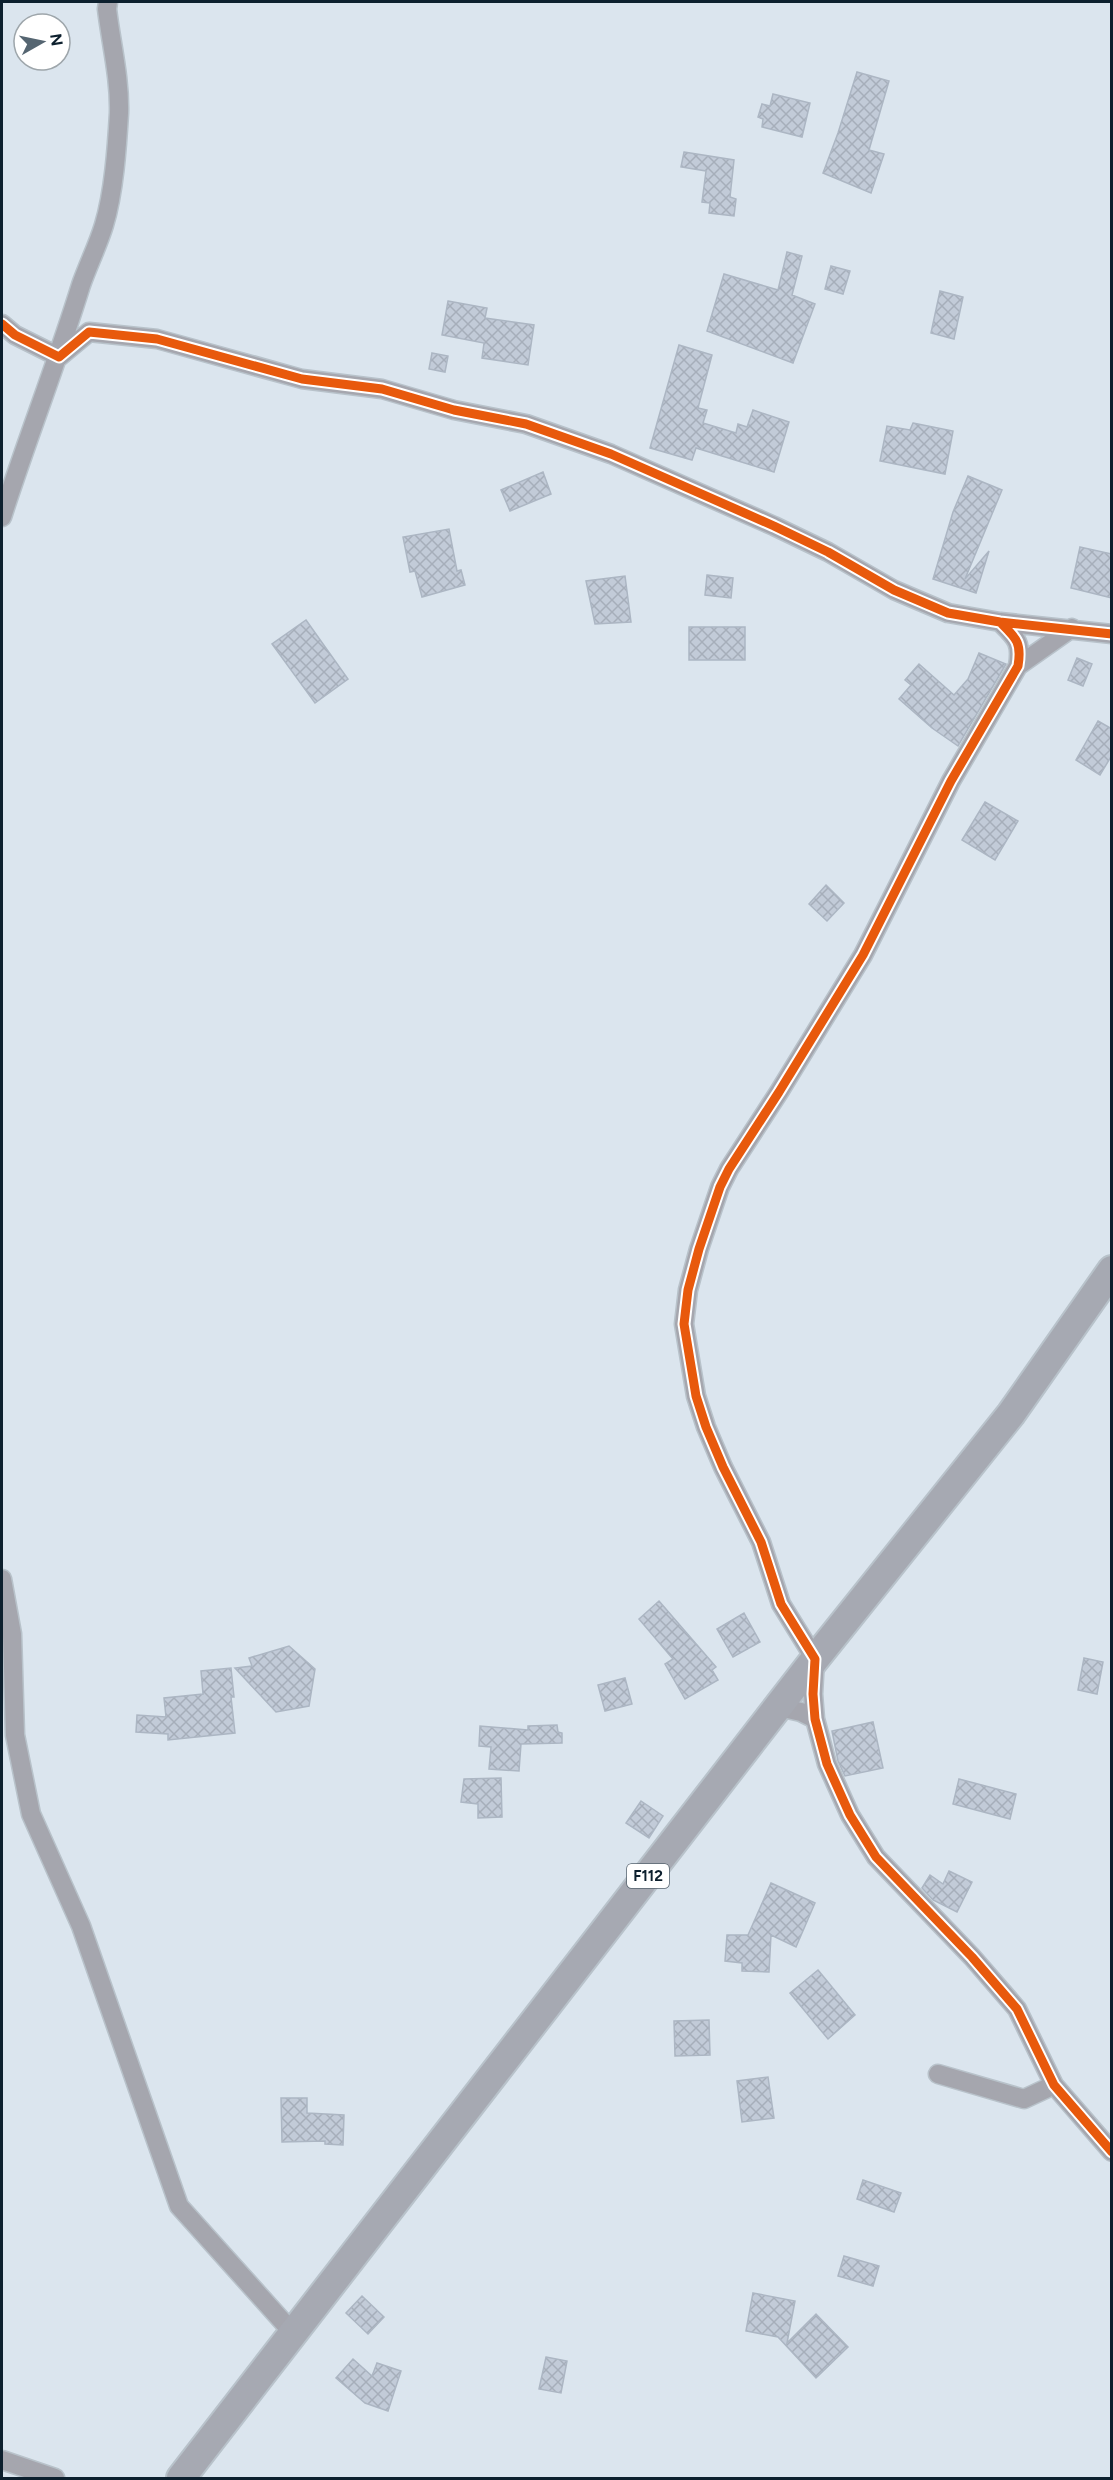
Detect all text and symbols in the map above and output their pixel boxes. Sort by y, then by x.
north arrow [12,12,72,72]
text: N [46,32,67,47]
road number: F112 [627,1864,669,1888]

